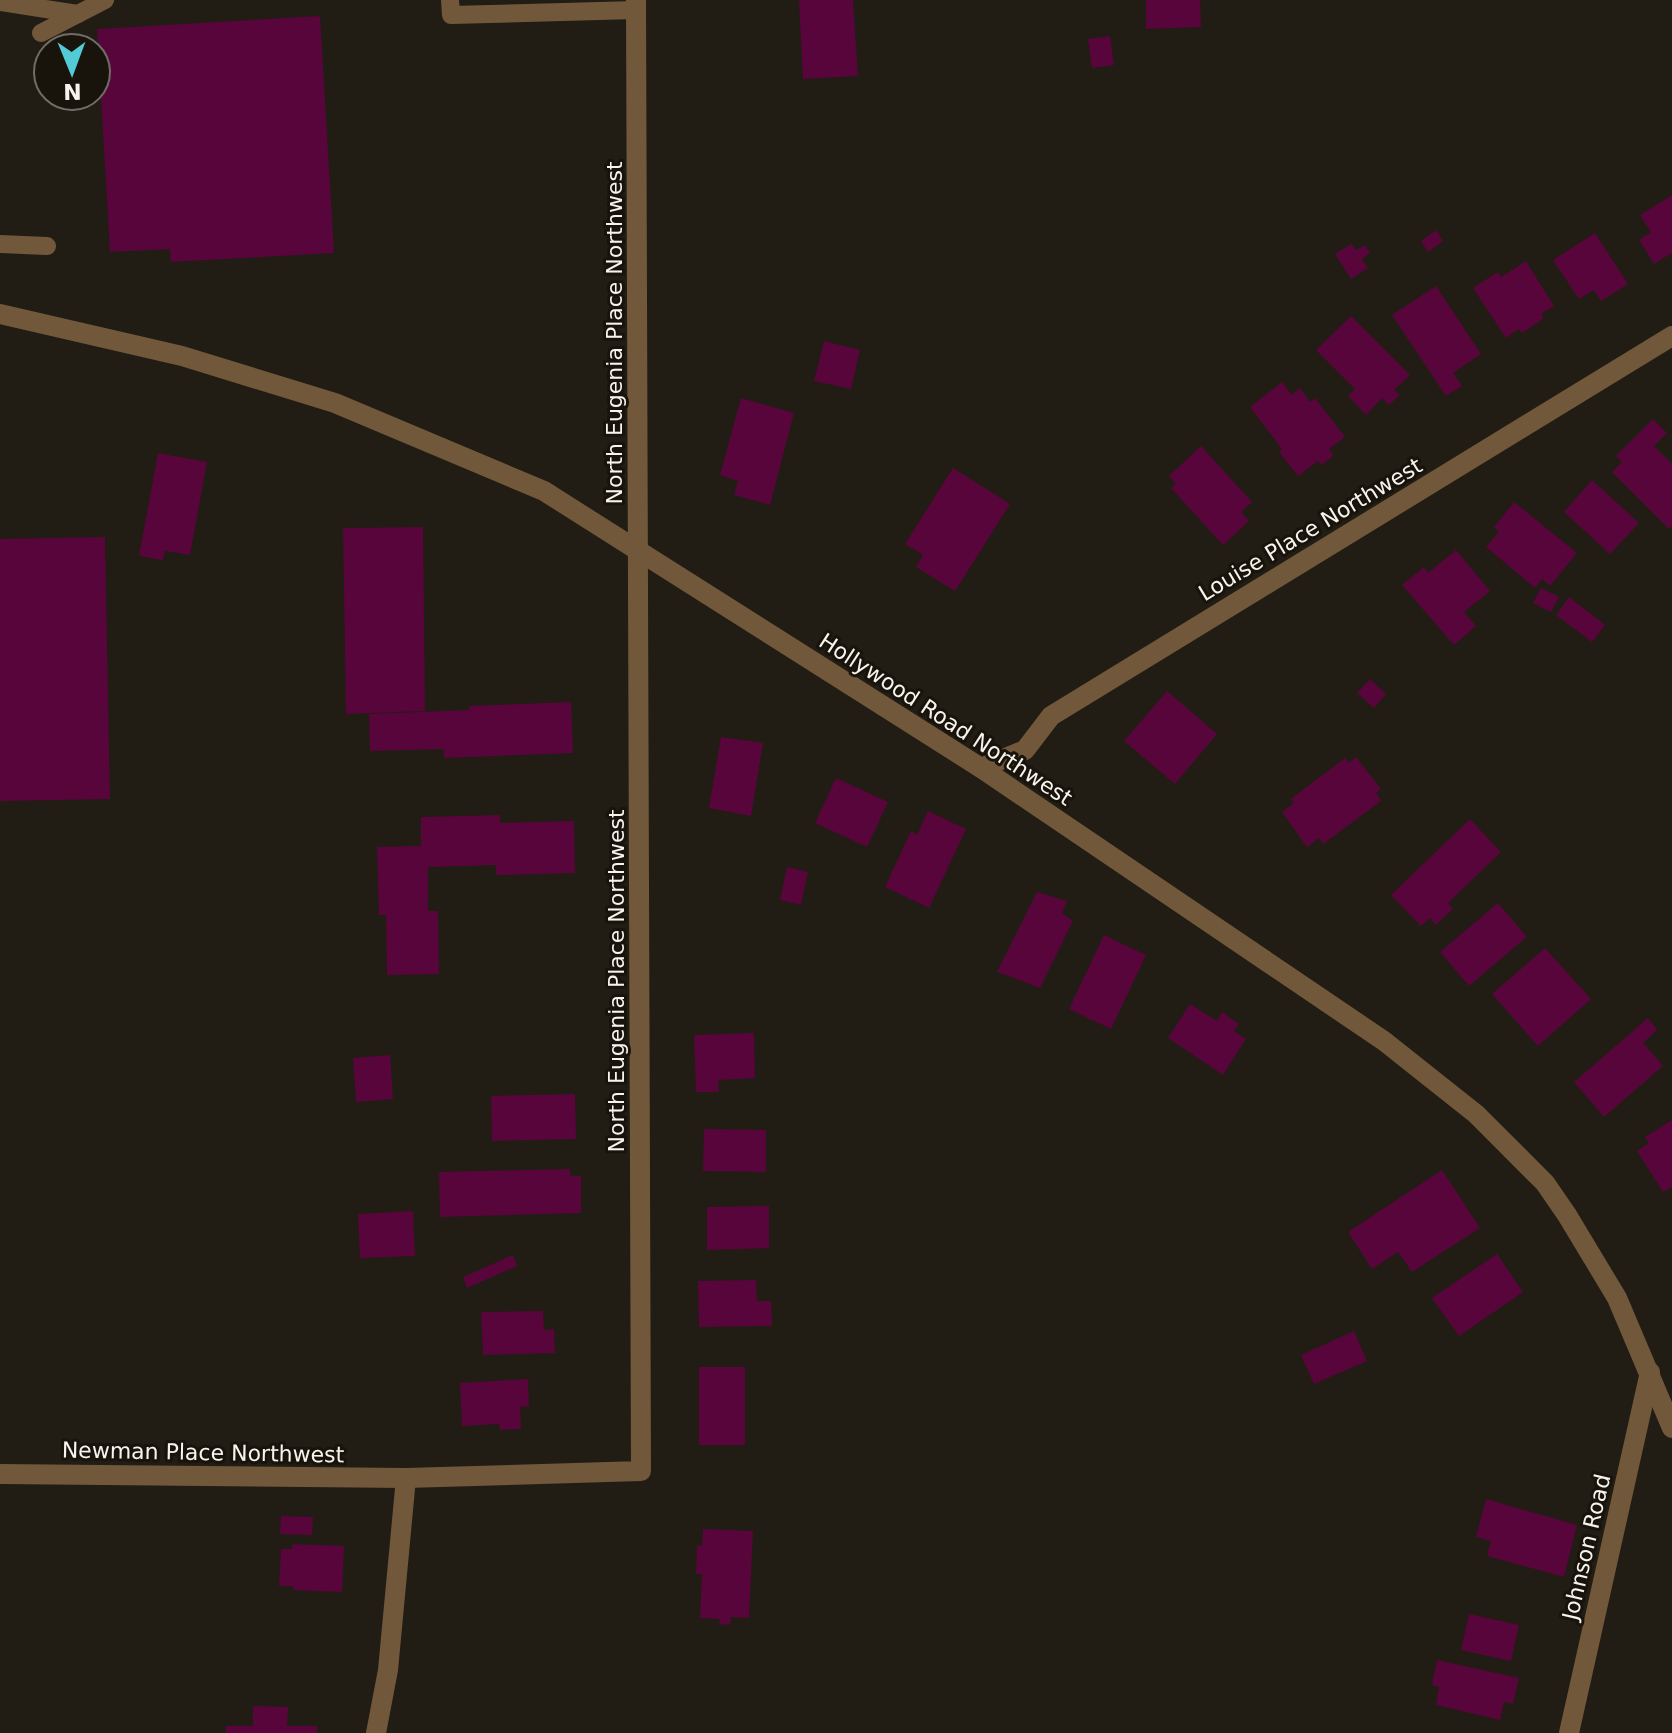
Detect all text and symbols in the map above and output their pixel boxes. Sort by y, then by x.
north arrow [32,32,112,112]
text: N [63,79,82,104]
street label: North Eugenia Place Northwest [602,161,627,505]
street label: Louise Place Northwest [1194,453,1427,606]
street label: Hollywood Road Northwest [815,628,1077,811]
street label: North Eugenia Place Northwest [604,809,629,1153]
street label: Newman Place Northwest [62,1438,345,1467]
street label: Johnson Road [1557,1472,1615,1624]

